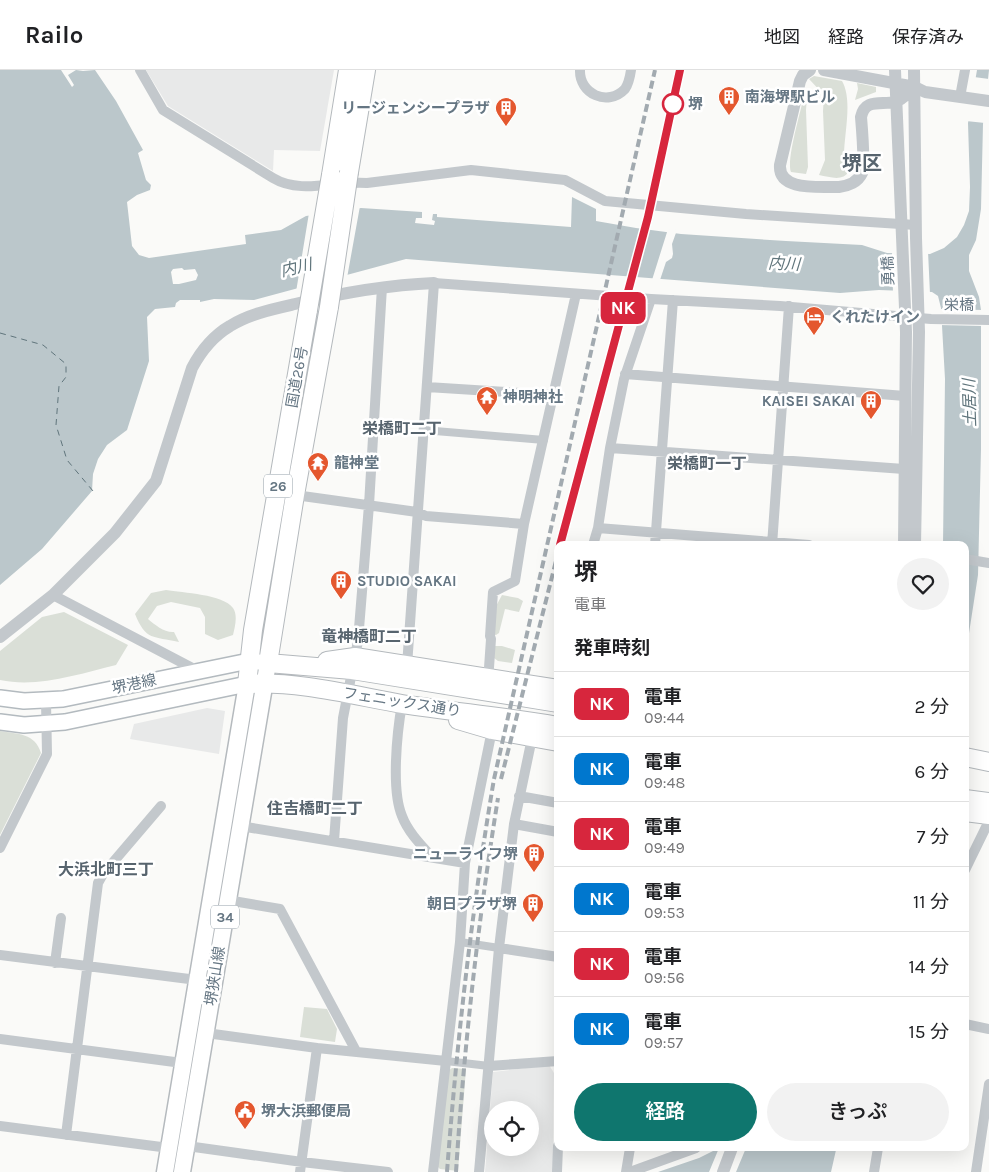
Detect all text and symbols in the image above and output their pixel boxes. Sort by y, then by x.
text: Railo [25,21,83,49]
text: 地図 [764,26,800,48]
text: 経路 [828,26,864,48]
text: 保存済み [892,26,964,48]
building icon: 南海堺駅ビル [717,85,741,116]
place label: 南海堺駅ビル [745,88,835,106]
marker: 堺 [662,93,684,115]
place label: 堺 [688,95,703,113]
building icon: リージェンシープラザ [494,96,518,127]
place label: リージェンシープラザ [341,99,490,117]
district label: 堺区 [842,152,882,175]
water label: 内川 [767,253,802,274]
water label: 内川 [278,254,316,280]
street label: 勇橋 [878,256,898,286]
line badge: NK [600,292,646,324]
street label: 栄橋 [944,296,974,314]
text: NK [611,297,635,319]
hotel icon: くれたけイン [802,305,826,336]
place label: くれたけイン [830,308,920,326]
street label: 国道26号 [283,345,311,409]
water label: 土居川 [959,377,980,427]
temple icon: 神明神社 [475,385,499,416]
place label: 神明神社 [502,388,563,406]
building icon: KAISEI SAKAI [859,389,883,420]
place label: KAISEI SAKAI [762,392,855,410]
district label: 栄橋町二丁 [362,419,442,438]
temple icon: 龍神堂 [306,451,330,482]
place label: 龍神堂 [334,454,379,472]
district label: 栄橋町一丁 [667,454,747,473]
road number: 26 [264,474,292,498]
text: 堺 [574,558,598,586]
button: heart [897,558,949,610]
building icon: STUDIO SAKAI [329,569,353,600]
place label: STUDIO SAKAI [357,572,457,590]
text: 電車 [574,595,606,614]
district label: 竜神橋町二丁 [321,627,417,646]
text: 発車時刻 [574,637,650,659]
street label: 堺港線 [110,671,158,697]
street label: フェニックス通り [342,684,462,720]
text: 電車 [644,686,682,708]
text: NK [589,693,614,715]
text: 2 分 [914,696,949,718]
text: 09:44 [644,708,684,727]
text: 電車 [644,751,682,773]
text: NK [589,758,614,780]
text: 6 分 [915,761,949,783]
text: 09:48 [644,773,685,792]
district label: 住吉橋町二丁 [266,799,363,818]
text: 電車 [644,816,682,838]
text: NK [589,823,614,845]
text: 7 分 [917,826,949,848]
text: 09:49 [644,838,685,857]
building icon: ニューライフ堺 [522,842,546,873]
place label: ニューライフ堺 [413,845,518,863]
district label: 大浜北町三丁 [58,860,154,879]
text: 電車 [644,881,682,903]
text: NK [589,888,614,910]
text: 11 分 [913,891,949,913]
building icon: 朝日プラザ堺 [521,892,545,923]
place label: 朝日プラザ堺 [427,895,517,913]
text: 09:53 [644,903,685,922]
road number: 34 [211,906,239,929]
street label: 堺狭山線 [201,945,229,1007]
text: 電車 [644,946,682,968]
text: NK [589,953,614,975]
text: 14 分 [909,956,949,978]
text: 09:56 [644,968,685,987]
text: 電車 [644,1011,682,1033]
text: NK [589,1018,614,1040]
text: 15 分 [908,1021,949,1043]
text: 09:57 [644,1033,683,1052]
button: 経路 [574,1083,757,1141]
button: きっぷ [767,1083,949,1141]
public building icon: 堺大浜郵便局 [233,1099,257,1130]
map controls [484,1101,539,1156]
button: locate [484,1101,539,1156]
place label: 堺大浜郵便局 [261,1102,351,1120]

